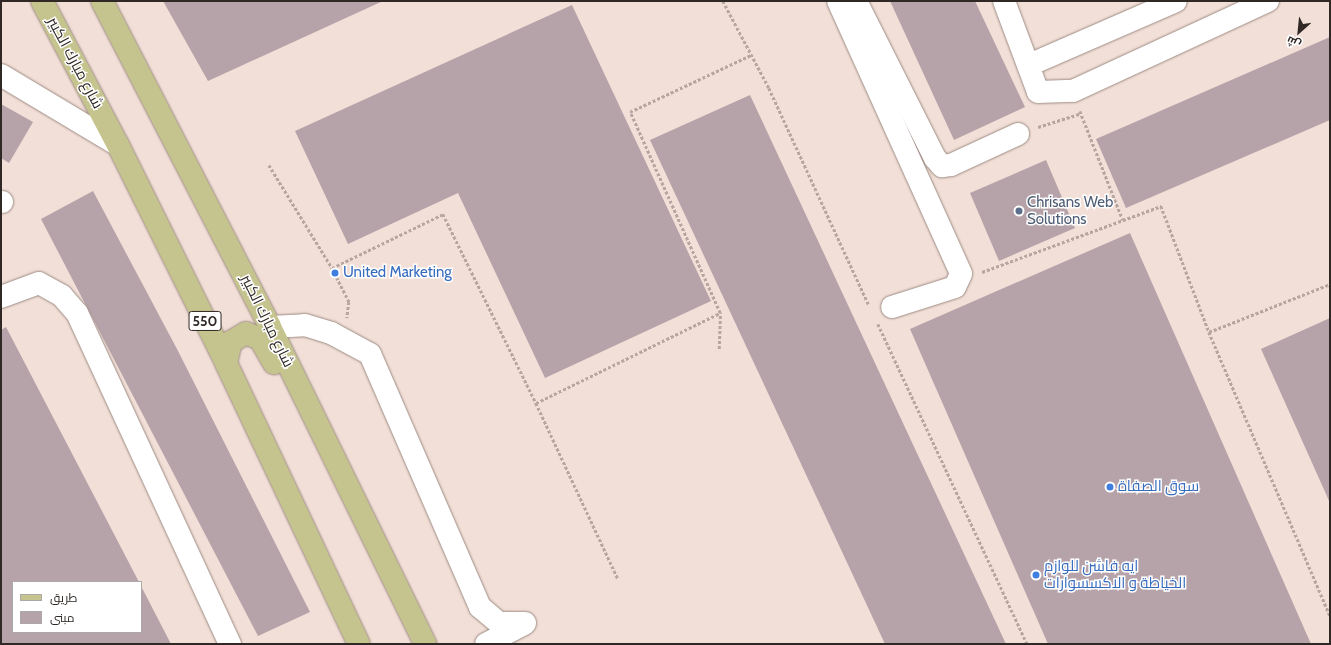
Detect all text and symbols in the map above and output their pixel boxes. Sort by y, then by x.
north arrow [1279,12,1319,52]
street label: شارع مبارك الكبير [43,14,107,112]
text: ش [1284,33,1303,52]
place label: Chrisans Web Solutions [1027,193,1113,228]
marker: Chrisans Web Solutions [1014,206,1024,216]
place label: United Marketing [343,264,452,282]
marker: United Marketing [330,268,340,278]
street label: شارع مبارك الكبير [237,272,297,370]
road number: 550 [188,309,222,333]
place label: سوق الصفاة [1118,478,1199,496]
marker: سوق الصفاة [1105,482,1115,492]
place label: ايه فاشن للوازم الخياطة و الاكسسوارات [1044,557,1186,592]
marker: ايه فاشن للوازم الخياطة و الاكسسوارات [1031,570,1041,580]
legend [12,581,142,633]
text: طريق [50,590,77,605]
text: مبنى [50,610,75,625]

